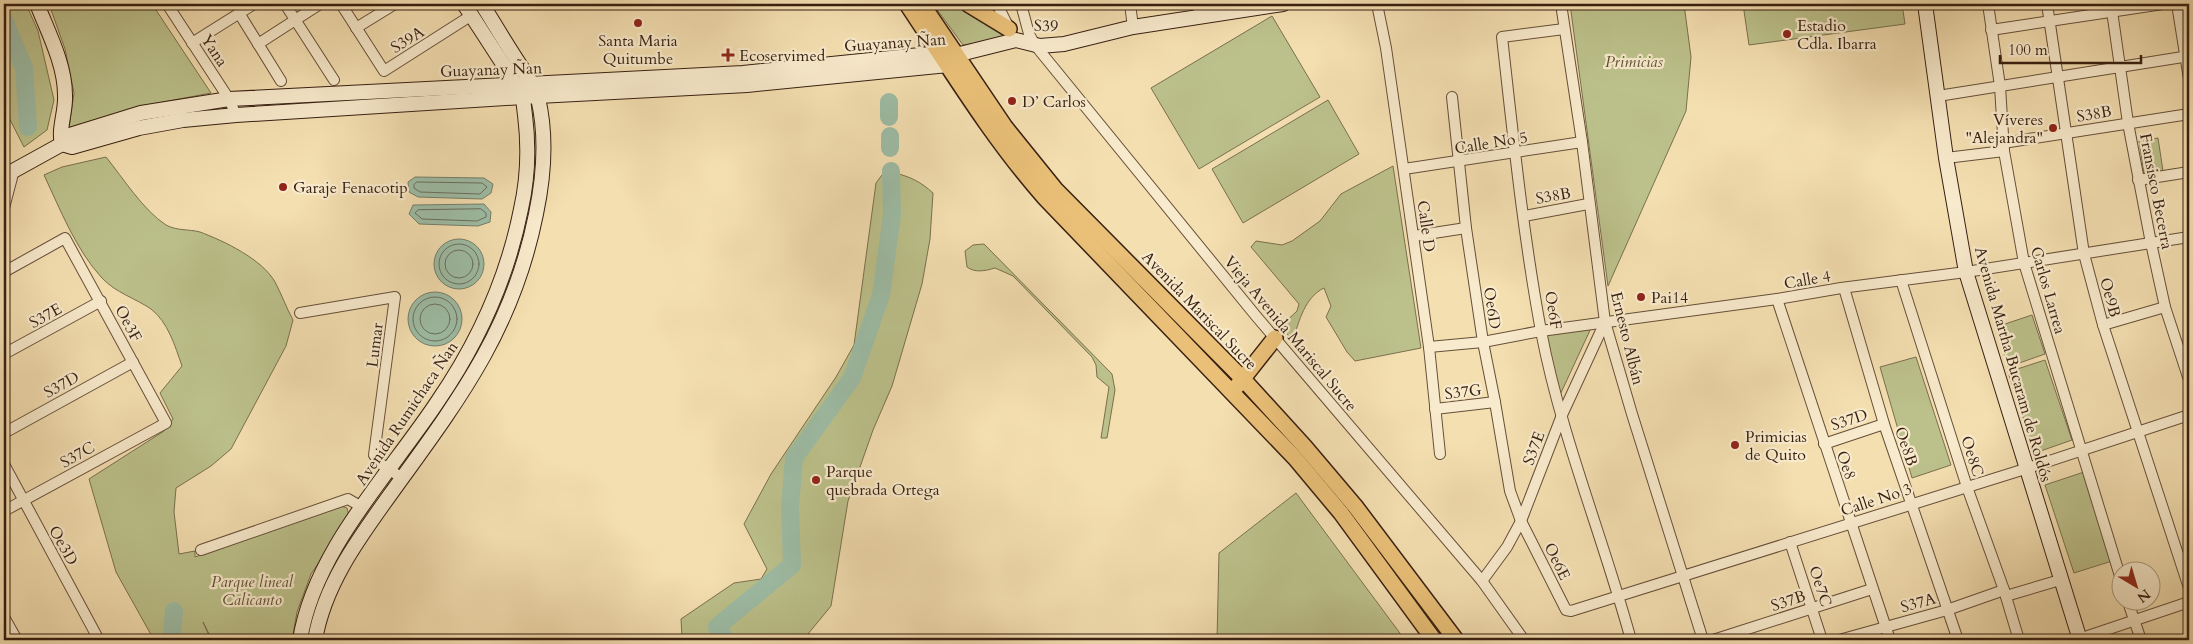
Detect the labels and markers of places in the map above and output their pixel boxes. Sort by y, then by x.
place label: Estadio Cdla. Ibarra [1797,15,1877,55]
marker: Santa Maria Quitumbe [632,17,644,29]
marker: Estadio Cdla. Ibarra [1781,28,1793,40]
place label: Santa Maria Quitumbe [598,30,678,70]
place label: Ecoservimed [739,45,826,67]
marker: Ecoservimed [721,48,735,62]
place label: D’ Carlos [1022,91,1086,113]
marker: D’ Carlos [1006,95,1018,107]
place label: Víveres "Alejandra" [1965,109,2043,149]
marker: Víveres "Alejandra" [2047,122,2059,134]
place label: Garaje Fenacotip [293,177,408,199]
marker: Garaje Fenacotip [277,181,289,193]
place label: Pai14 [1651,287,1688,309]
marker: Pai14 [1635,291,1647,303]
place label: Primicias de Quito [1745,426,1807,466]
marker: Primicias de Quito [1729,439,1741,451]
place label: Parque quebrada Ortega [826,461,940,501]
marker: Parque quebrada Ortega [810,474,822,486]

